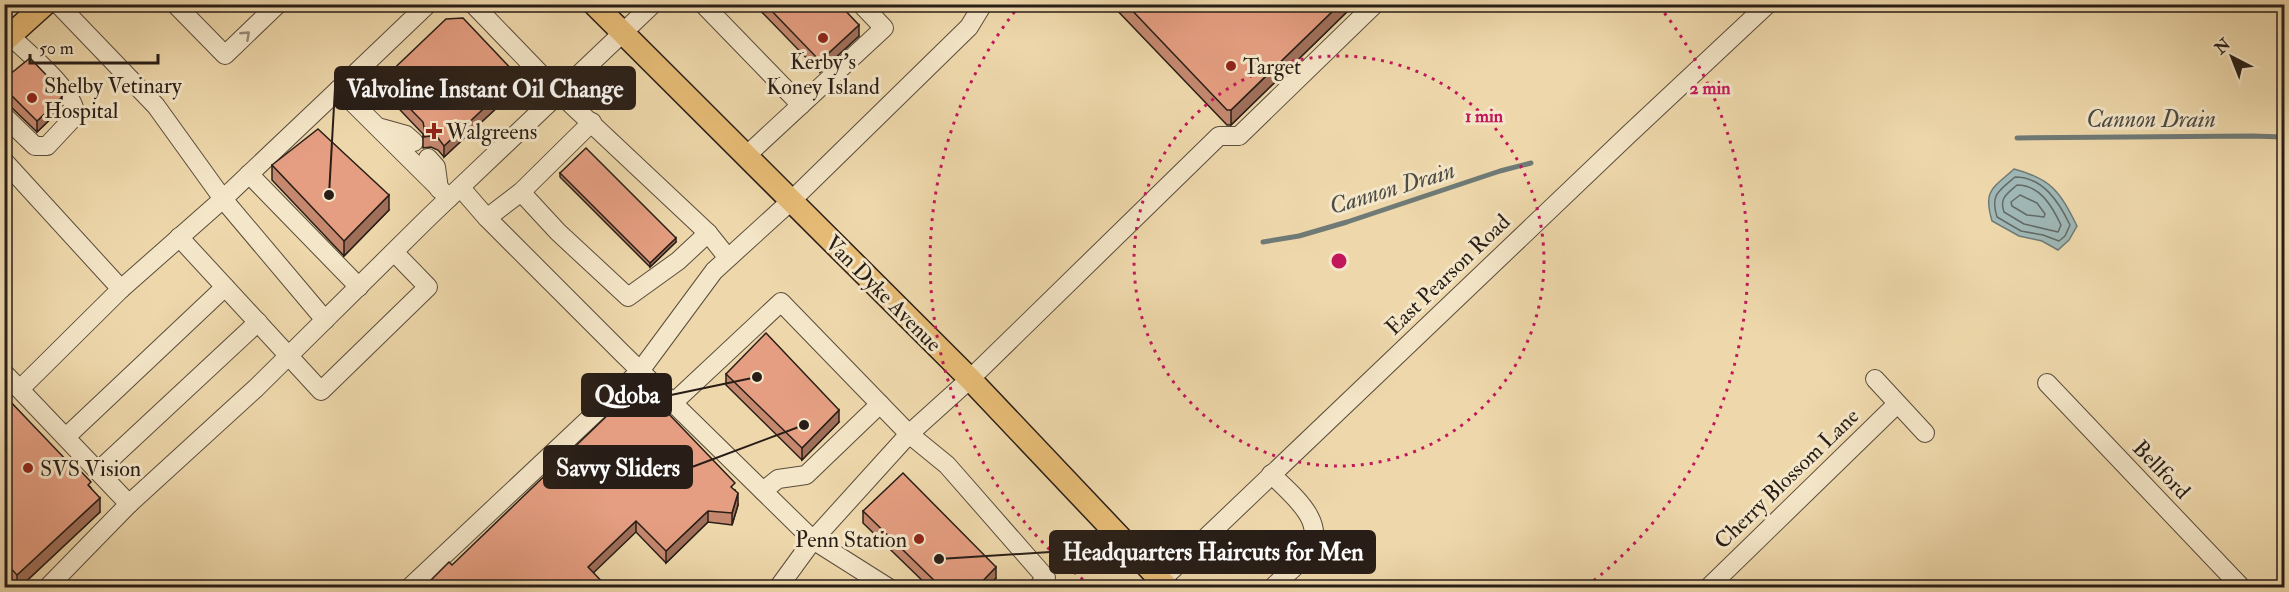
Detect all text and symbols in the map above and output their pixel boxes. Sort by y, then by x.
scale bar [30,27,158,65]
north arrow [2202,27,2262,87]
one-way arrow [239,31,250,42]
marker: Kerby's Koney Island [816,31,830,45]
text: N [2210,34,2235,59]
text: 50 m [39,37,74,60]
place label: Kerby's Koney Island [766,48,880,101]
place label: Target [1243,53,1301,81]
marker: Target [1224,59,1238,73]
callout: Valvoline Instant Oil Change [335,67,635,109]
place label: Shelby Vetinary Hospital [44,72,182,126]
text: Valvoline Instant Oil Change [346,74,623,105]
text: 2 min [1690,77,1731,100]
marker: Shelby Vetinary Hospital [25,91,39,105]
water label: Cannon Drain [2086,104,2216,135]
text: 1 min [1465,105,1504,128]
place label: Walgreens [445,118,537,146]
marker: Walgreens [427,124,441,138]
water label: Cannon Drain [1326,155,1459,222]
street label: East Pearson Road [1379,208,1516,341]
street label: Van Dyke Avenue [819,229,948,358]
centre of rings [1329,251,1349,271]
callout: Qdoba [582,374,671,416]
text: Qdoba [594,380,661,411]
street label: Cherry Blossom Lane [1708,402,1865,555]
street label: Bellford [2126,434,2196,505]
callout: Savvy Sliders [544,446,692,488]
text: Savvy Sliders [556,453,680,484]
place label: SVS Vision [40,455,141,483]
marker: SVS Vision [21,461,35,475]
place label: Penn Station [795,526,907,554]
callout: Headquarters Haircuts for Men [1050,531,1375,573]
marker: Penn Station [912,532,926,546]
text: Headquarters Haircuts for Men [1062,537,1364,568]

